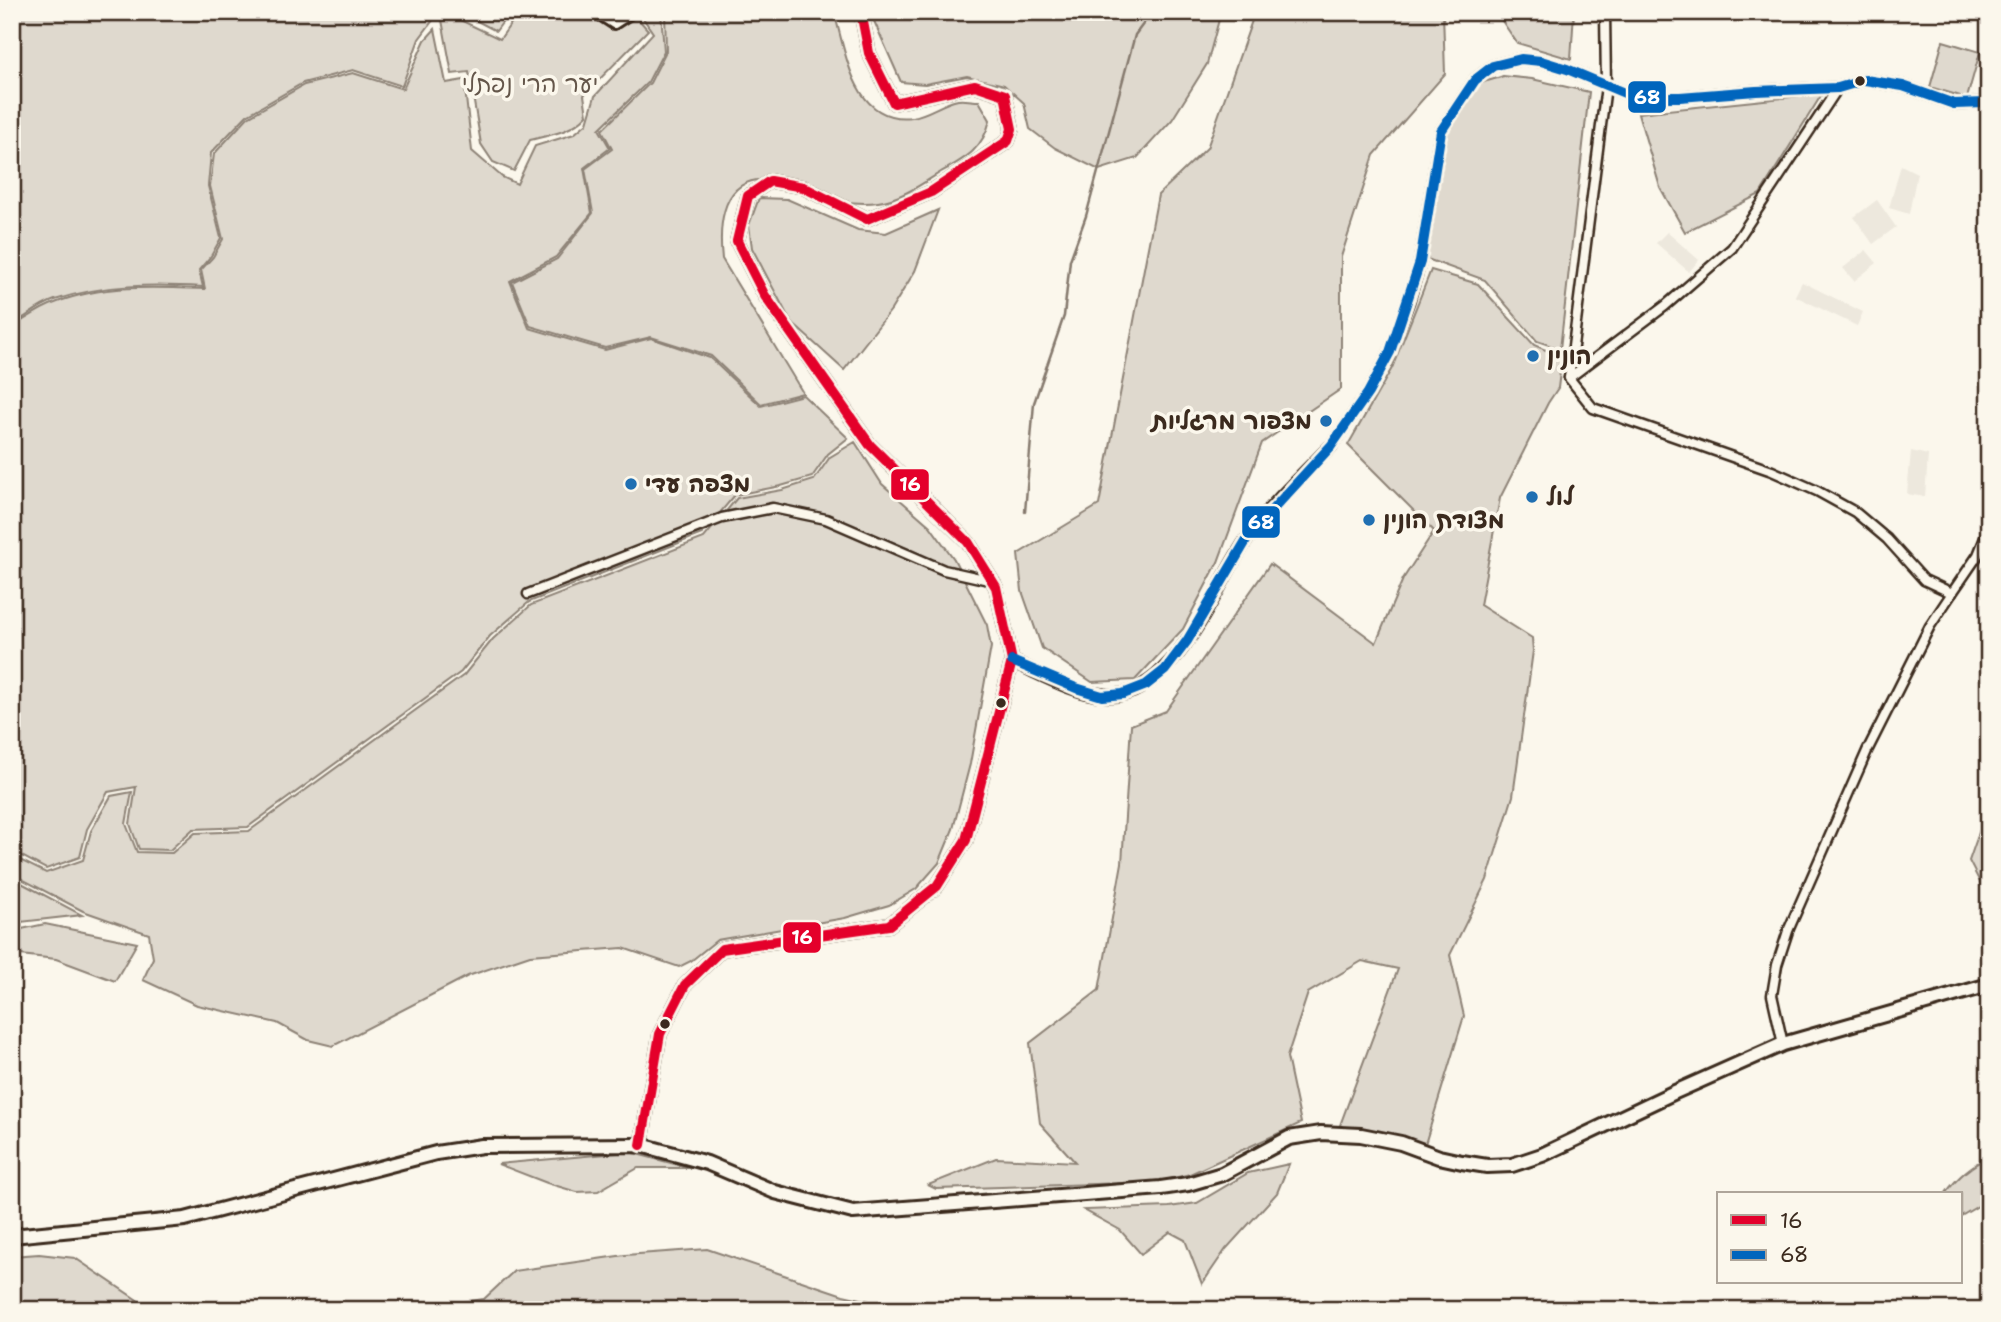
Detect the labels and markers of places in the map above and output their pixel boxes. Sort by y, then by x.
unlabelled marker [1853,74,1867,88]
place label: הונין [1547,340,1592,372]
marker: הונין [1525,348,1541,364]
place label: מצפור מרגליות [1150,405,1312,437]
marker: מצפור מרגליות [1318,413,1334,429]
place label: מצפה עדי [645,468,750,500]
marker: מצפה עדי [623,476,639,492]
place label: לול [1546,481,1575,513]
marker: לול [1524,489,1540,505]
place label: מצודת הונין [1383,504,1504,536]
marker: מצודת הונין [1361,512,1377,528]
unlabelled marker [994,696,1008,710]
unlabelled marker [658,1017,672,1031]

